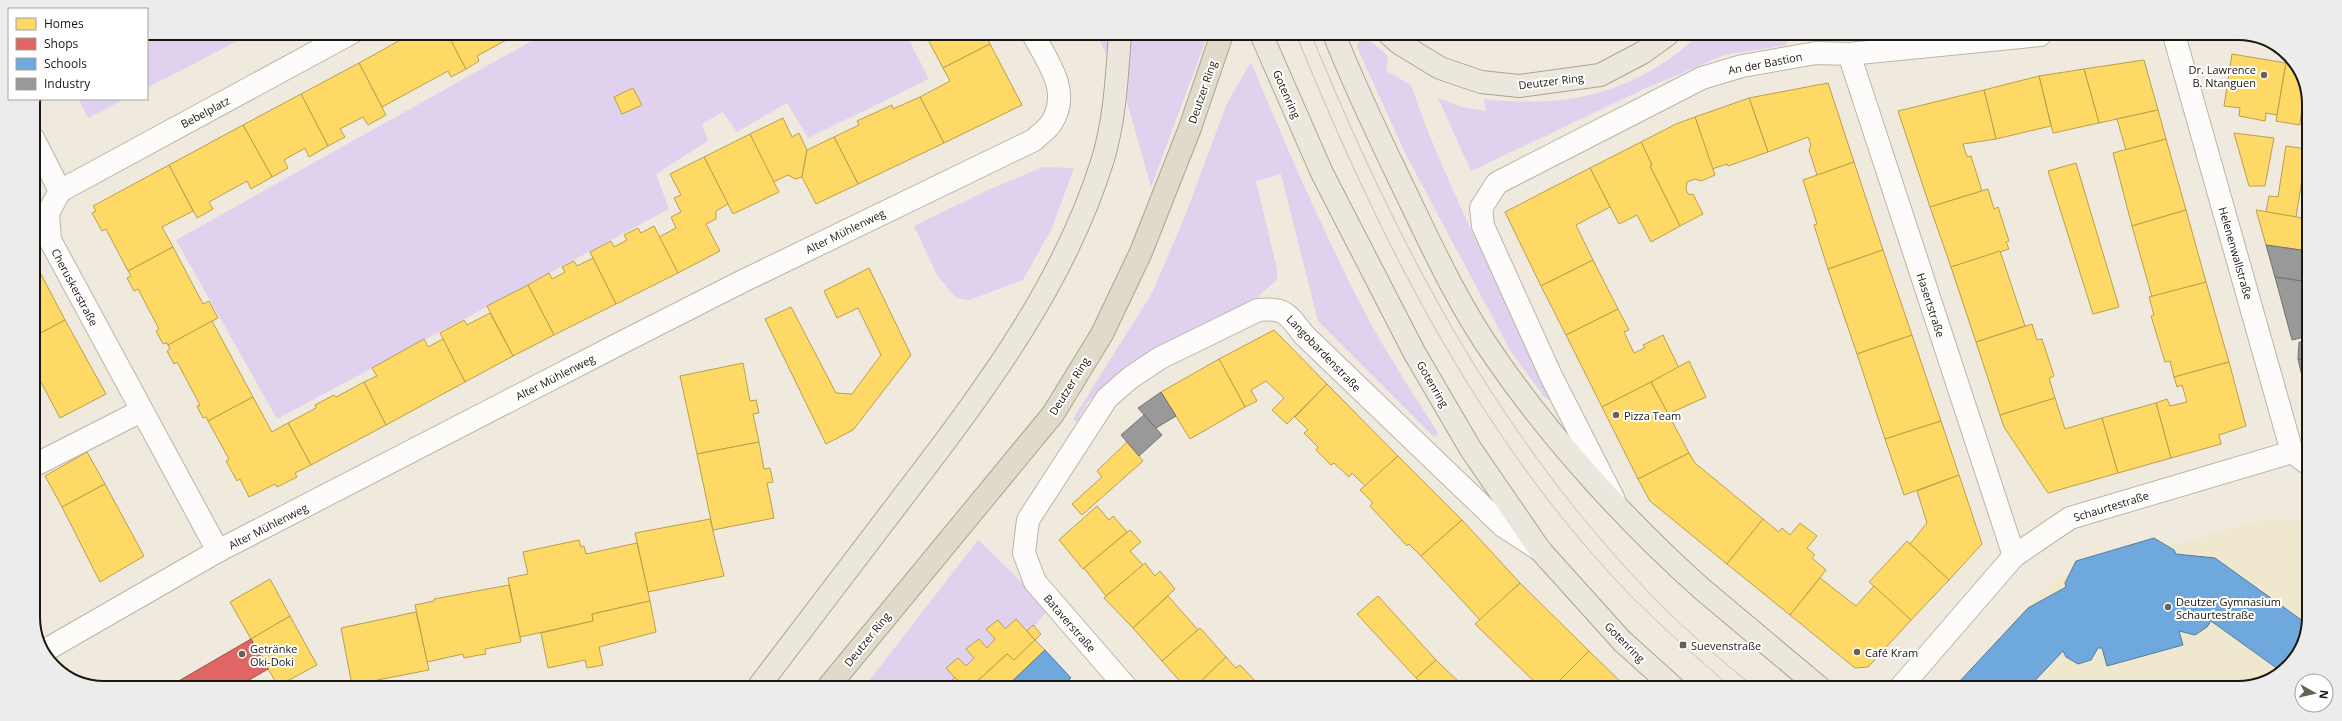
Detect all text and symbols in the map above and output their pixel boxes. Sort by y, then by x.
legend [8,8,148,100]
text: Homes [44,15,84,32]
text: Shops [44,35,79,52]
street label: An der Bastion [1727,48,1803,78]
text: Schools [44,55,87,72]
street label: Deutzer Ring [1184,58,1220,126]
place label: Dr. Lawrence B. Ntanguen [2189,62,2256,90]
street label: Gotenring [1270,67,1304,121]
street label: Deutzer Ring [1517,70,1585,92]
marker: Dr. Lawrence B. Ntanguen [2259,70,2269,80]
text: Industry [44,75,91,92]
street label: Bebelplatz [178,93,232,131]
street label: Alter Mühlenweg [803,205,887,257]
street label: Helenenwallstraße [2216,205,2256,301]
street label: Cheruskerstraße [48,246,102,328]
street label: Hasertstraße [1914,271,1948,339]
street label: Langobardenstraße [1284,311,1364,395]
street label: Alter Mühlenweg [513,351,597,403]
street label: Deutzer Ring [1045,354,1093,418]
street label: Gotenring [1414,358,1452,410]
place label: Pizza Team [1624,408,1681,423]
marker: Pizza Team [1611,410,1621,420]
street label: Schaurtestraße [2071,487,2151,525]
street label: Alter Mühlenweg [226,500,310,552]
street label: Bataverstraße [1041,591,1099,655]
place label: Deutzer Gymnasium Schaurtestraße [2176,594,2281,622]
marker: Deutzer Gymnasium Schaurtestraße [2163,602,2173,612]
street label: Deutzer Ring [840,609,894,669]
street label: Gotenring [1602,619,1649,666]
place label: Suevenstraße [1691,638,1761,653]
marker: Suevenstraße [1678,640,1688,650]
place label: Getränke Oki-Doki [250,641,297,669]
place label: Café Kram [1865,645,1918,660]
marker: Café Kram [1852,647,1862,657]
marker: Getränke Oki-Doki [237,649,247,659]
north arrow [2294,673,2334,713]
text: N [2316,689,2332,700]

